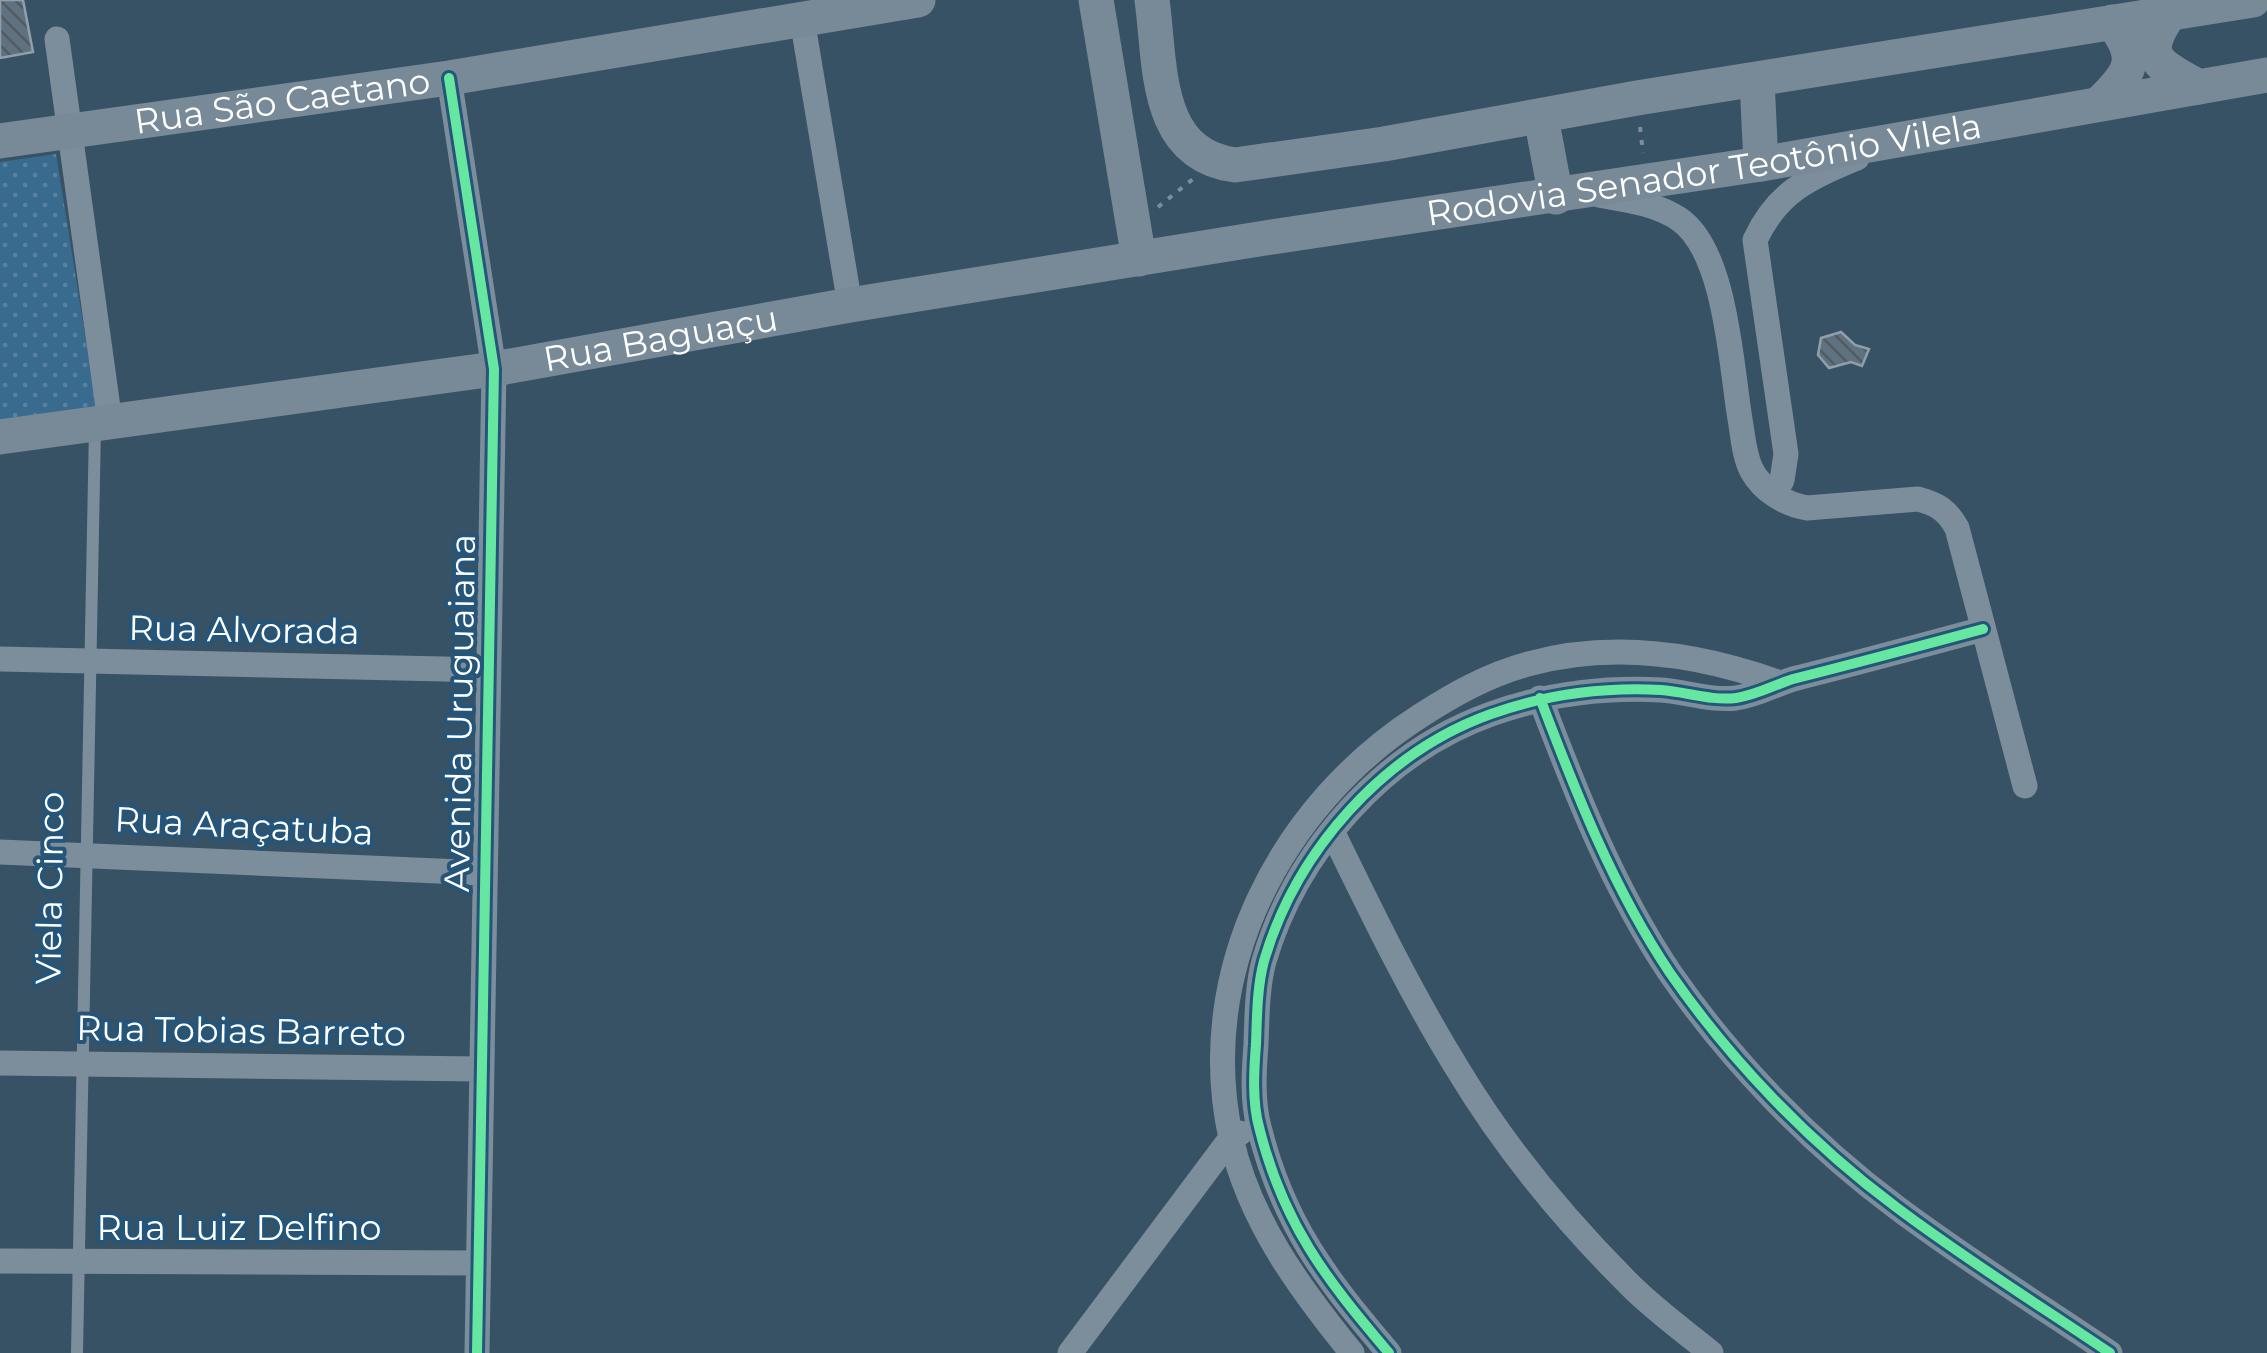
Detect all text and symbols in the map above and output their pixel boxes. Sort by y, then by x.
street label: Rua São Caetano [132,59,433,143]
street label: Rodovia Senador Teotônio Vilela [1423,104,1985,235]
street label: Rua Baguaçu [540,296,781,381]
street label: Avenida Uruguaiana [435,534,484,892]
street label: Rua Alvorada [128,606,360,653]
street label: Viela Cinco [26,791,73,985]
street label: Rua Araçatuba [113,797,375,854]
street label: Rua Tobias Barreto [76,1006,406,1055]
street label: Rua Luiz Delfino [96,1206,382,1249]

